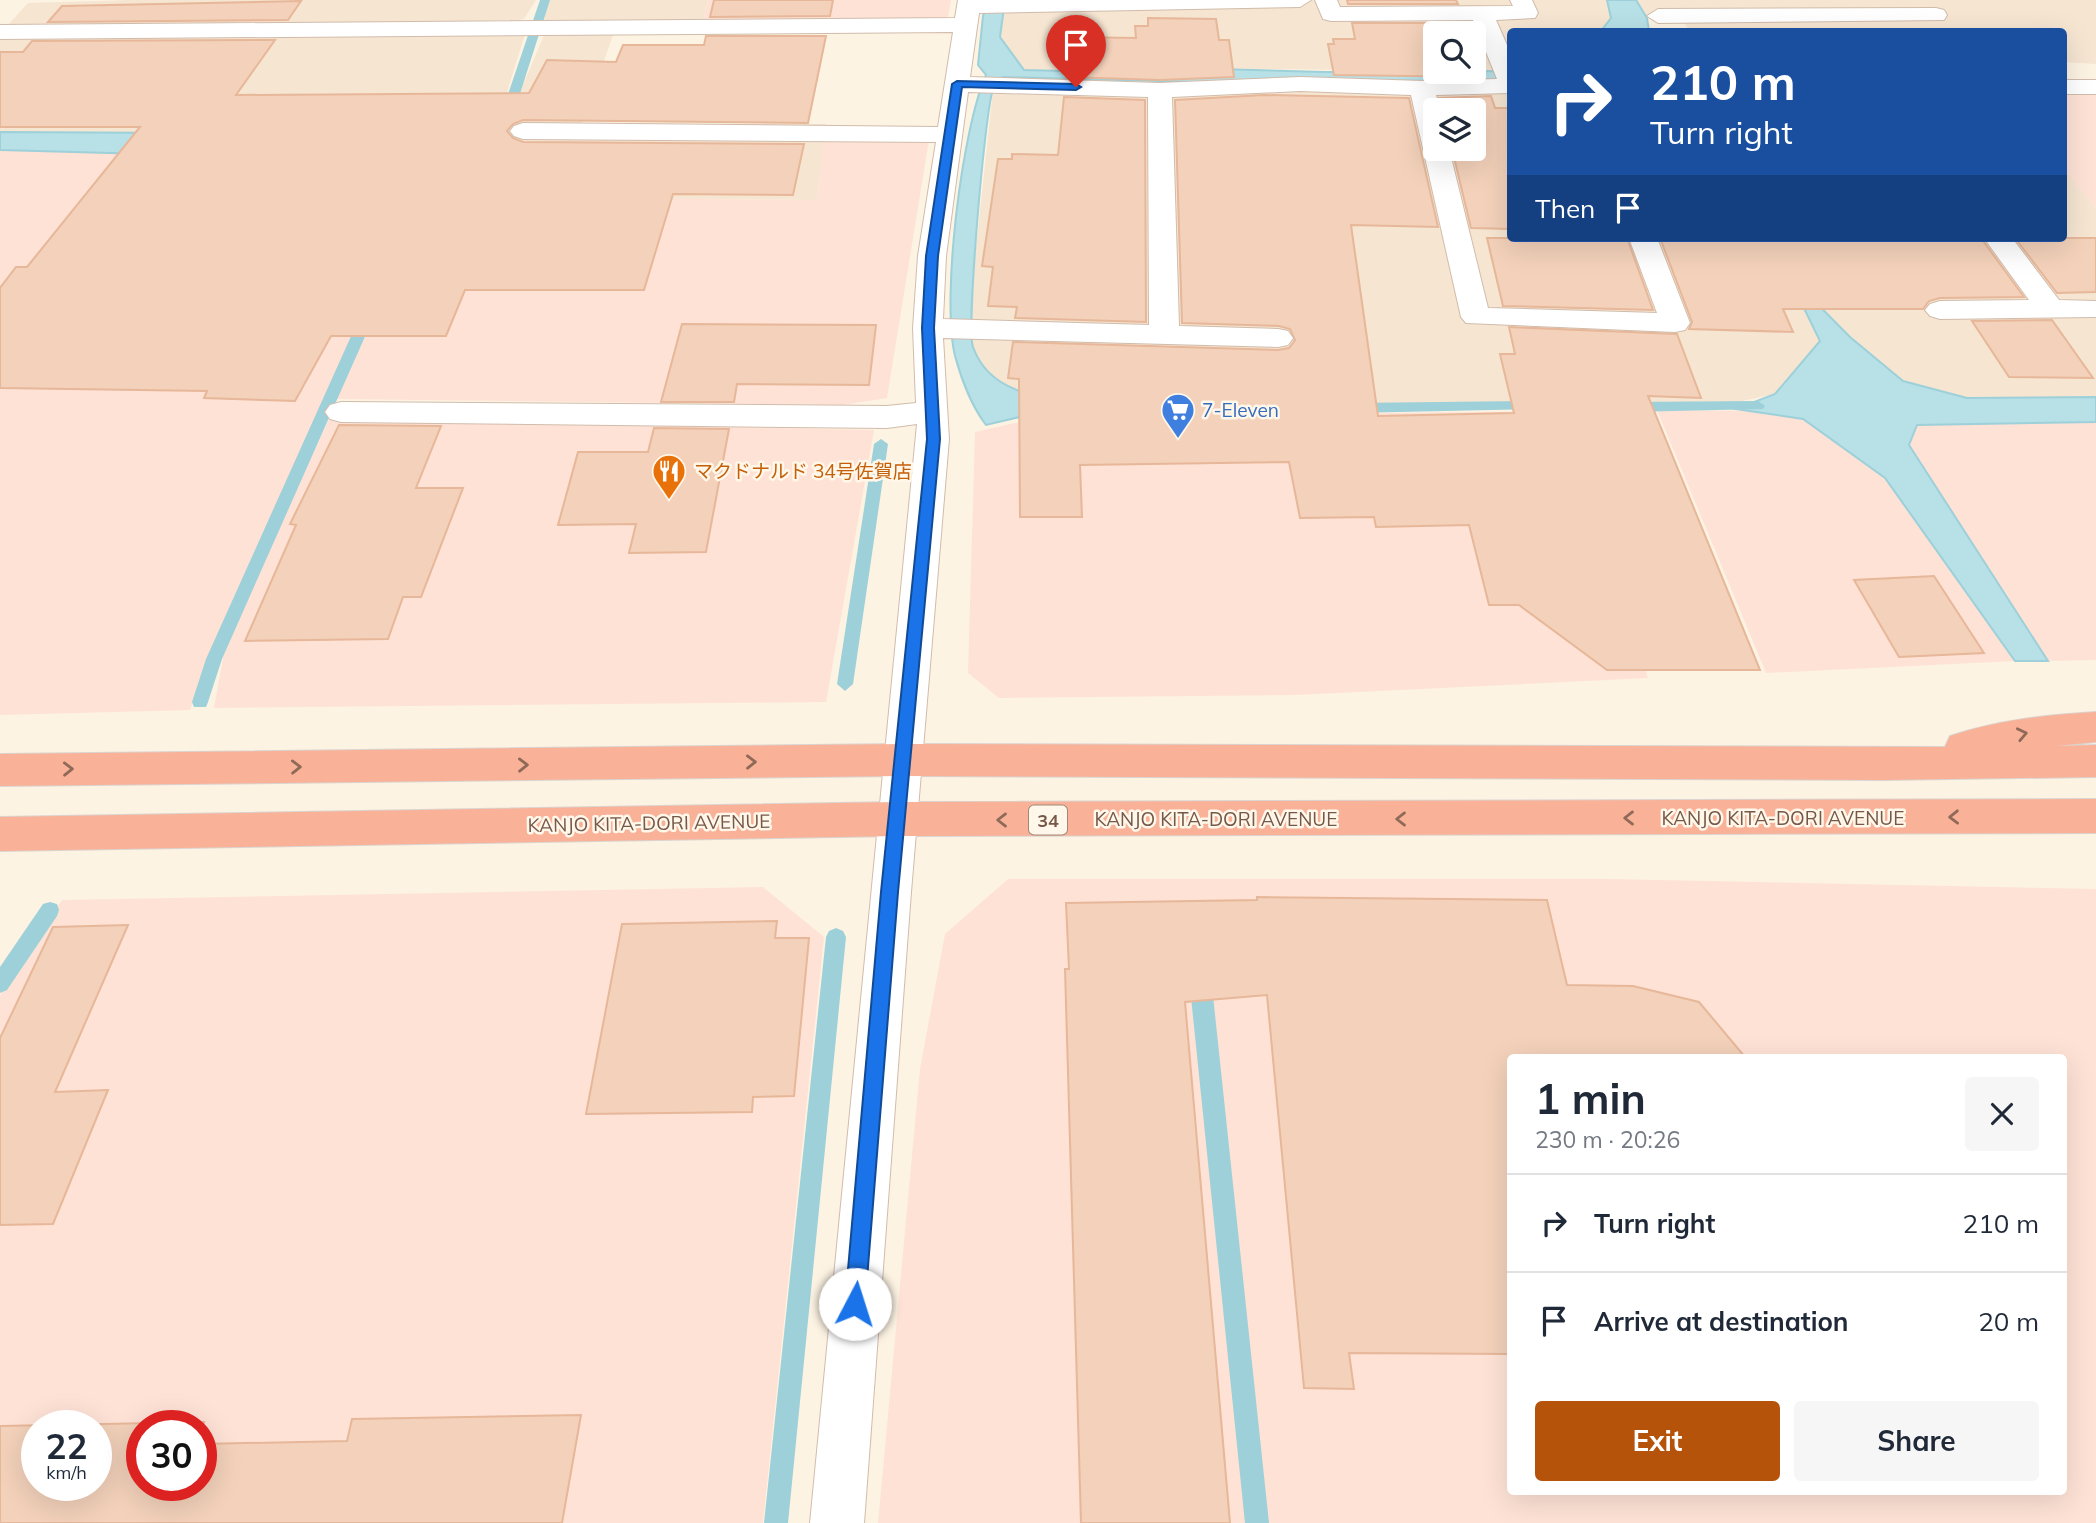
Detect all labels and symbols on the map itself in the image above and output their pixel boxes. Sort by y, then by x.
pin [1046,15,1106,87]
supermarket icon: 7-Eleven [1159,391,1197,440]
place label: 7-Eleven [1202,398,1279,422]
restaurant icon: マクドナルド 34号佐賀店 [650,452,688,501]
place label: マクドナルド 34号佐賀店 [694,459,912,483]
one-way arrow [2016,728,2028,742]
one-way arrow [746,754,756,770]
one-way arrow [518,757,529,773]
one-way arrow [291,759,301,775]
one-way arrow [63,761,74,777]
road number: 34 [1029,806,1067,834]
street label: KANJO KITA-DORI AVENUE [1662,806,1904,830]
street label: KANJO KITA-DORI AVENUE [1095,807,1337,831]
street label: KANJO KITA-DORI AVENUE [527,809,771,837]
one-way arrow [1623,810,1634,826]
one-way arrow [1949,810,1960,825]
one-way arrow [1396,811,1406,827]
one-way arrow [997,812,1007,828]
position arrow [818,1267,892,1341]
speed limit sign: 30 [126,1410,217,1501]

